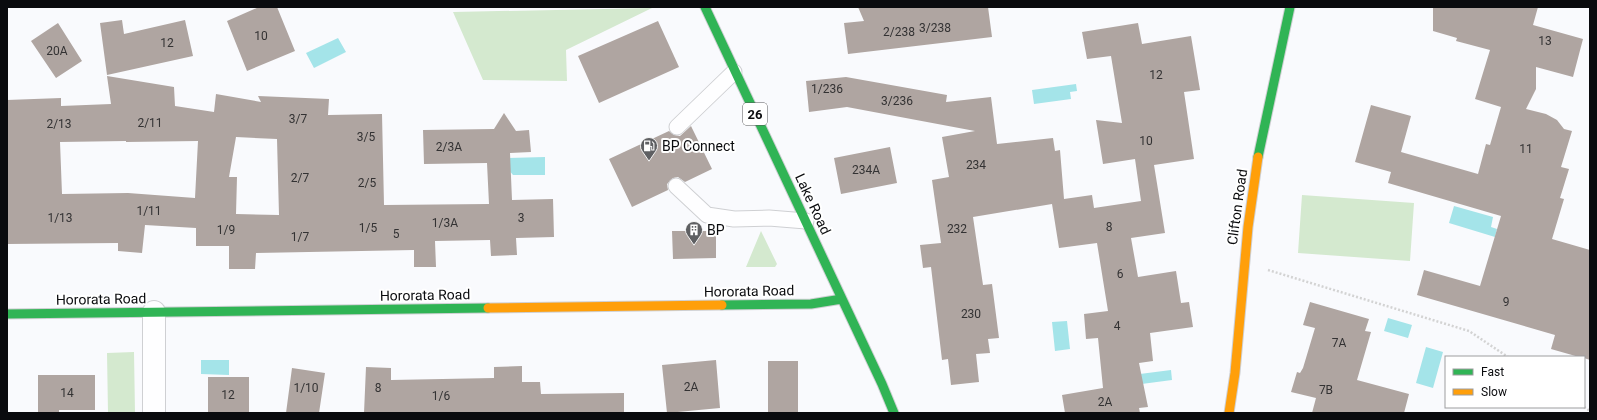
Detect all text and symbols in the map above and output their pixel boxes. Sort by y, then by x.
house number: 3/238 [919,21,951,35]
house number: 2/238 [883,25,915,39]
house number: 10 [254,29,268,43]
house number: 13 [1538,34,1552,48]
house number: 12 [160,36,174,50]
house number: 20A [46,44,68,58]
house number: 12 [1149,68,1163,82]
house number: 1/236 [811,82,843,96]
house number: 3/236 [881,94,913,108]
road number: 26 [743,103,767,125]
house number: 3/7 [289,112,307,126]
house number: 2/11 [137,116,163,130]
house number: 2/13 [46,117,72,131]
house number: 3/5 [357,130,375,144]
house number: 10 [1139,134,1153,148]
fuel station icon: BP Connect [639,136,659,161]
place label: BP Connect [662,138,735,154]
house number: 2/3A [436,140,462,154]
house number: 11 [1519,142,1533,156]
house number: 234 [966,158,986,172]
house number: 234A [852,163,880,177]
street label: Clifton Road [1224,168,1250,246]
house number: 2/7 [291,171,309,185]
street label: Lake Road [792,171,834,237]
house number: 2/5 [358,176,376,190]
house number: 1/11 [136,204,162,218]
house number: 1/13 [47,211,73,225]
house number: 3 [518,211,524,225]
house number: 1/3A [432,216,458,230]
building icon: BP [684,220,704,245]
house number: 8 [1106,220,1113,234]
house number: 1/5 [359,221,377,235]
place label: BP [707,222,725,238]
house number: 232 [947,222,967,236]
house number: 1/9 [217,223,235,237]
house number: 5 [393,227,400,241]
house number: 1/7 [291,230,309,244]
house number: 6 [1117,267,1124,281]
street label: Hororata Road [704,282,794,300]
street label: Hororata Road [380,286,470,304]
street label: Hororata Road [56,290,146,308]
house number: 9 [1503,295,1509,309]
house number: 230 [961,307,981,321]
house number: 4 [1114,319,1121,333]
house number: 7A [1332,336,1346,350]
legend [1445,356,1585,408]
text: Fast [1481,365,1504,379]
house number: 2A [684,380,698,394]
house number: 1/10 [293,381,319,395]
house number: 8 [375,381,382,395]
house number: 7B [1319,383,1333,397]
text: Slow [1481,385,1507,399]
house number: 14 [60,386,74,400]
house number: 12 [221,388,235,402]
house number: 1/6 [432,389,450,403]
house number: 2A [1098,395,1112,409]

